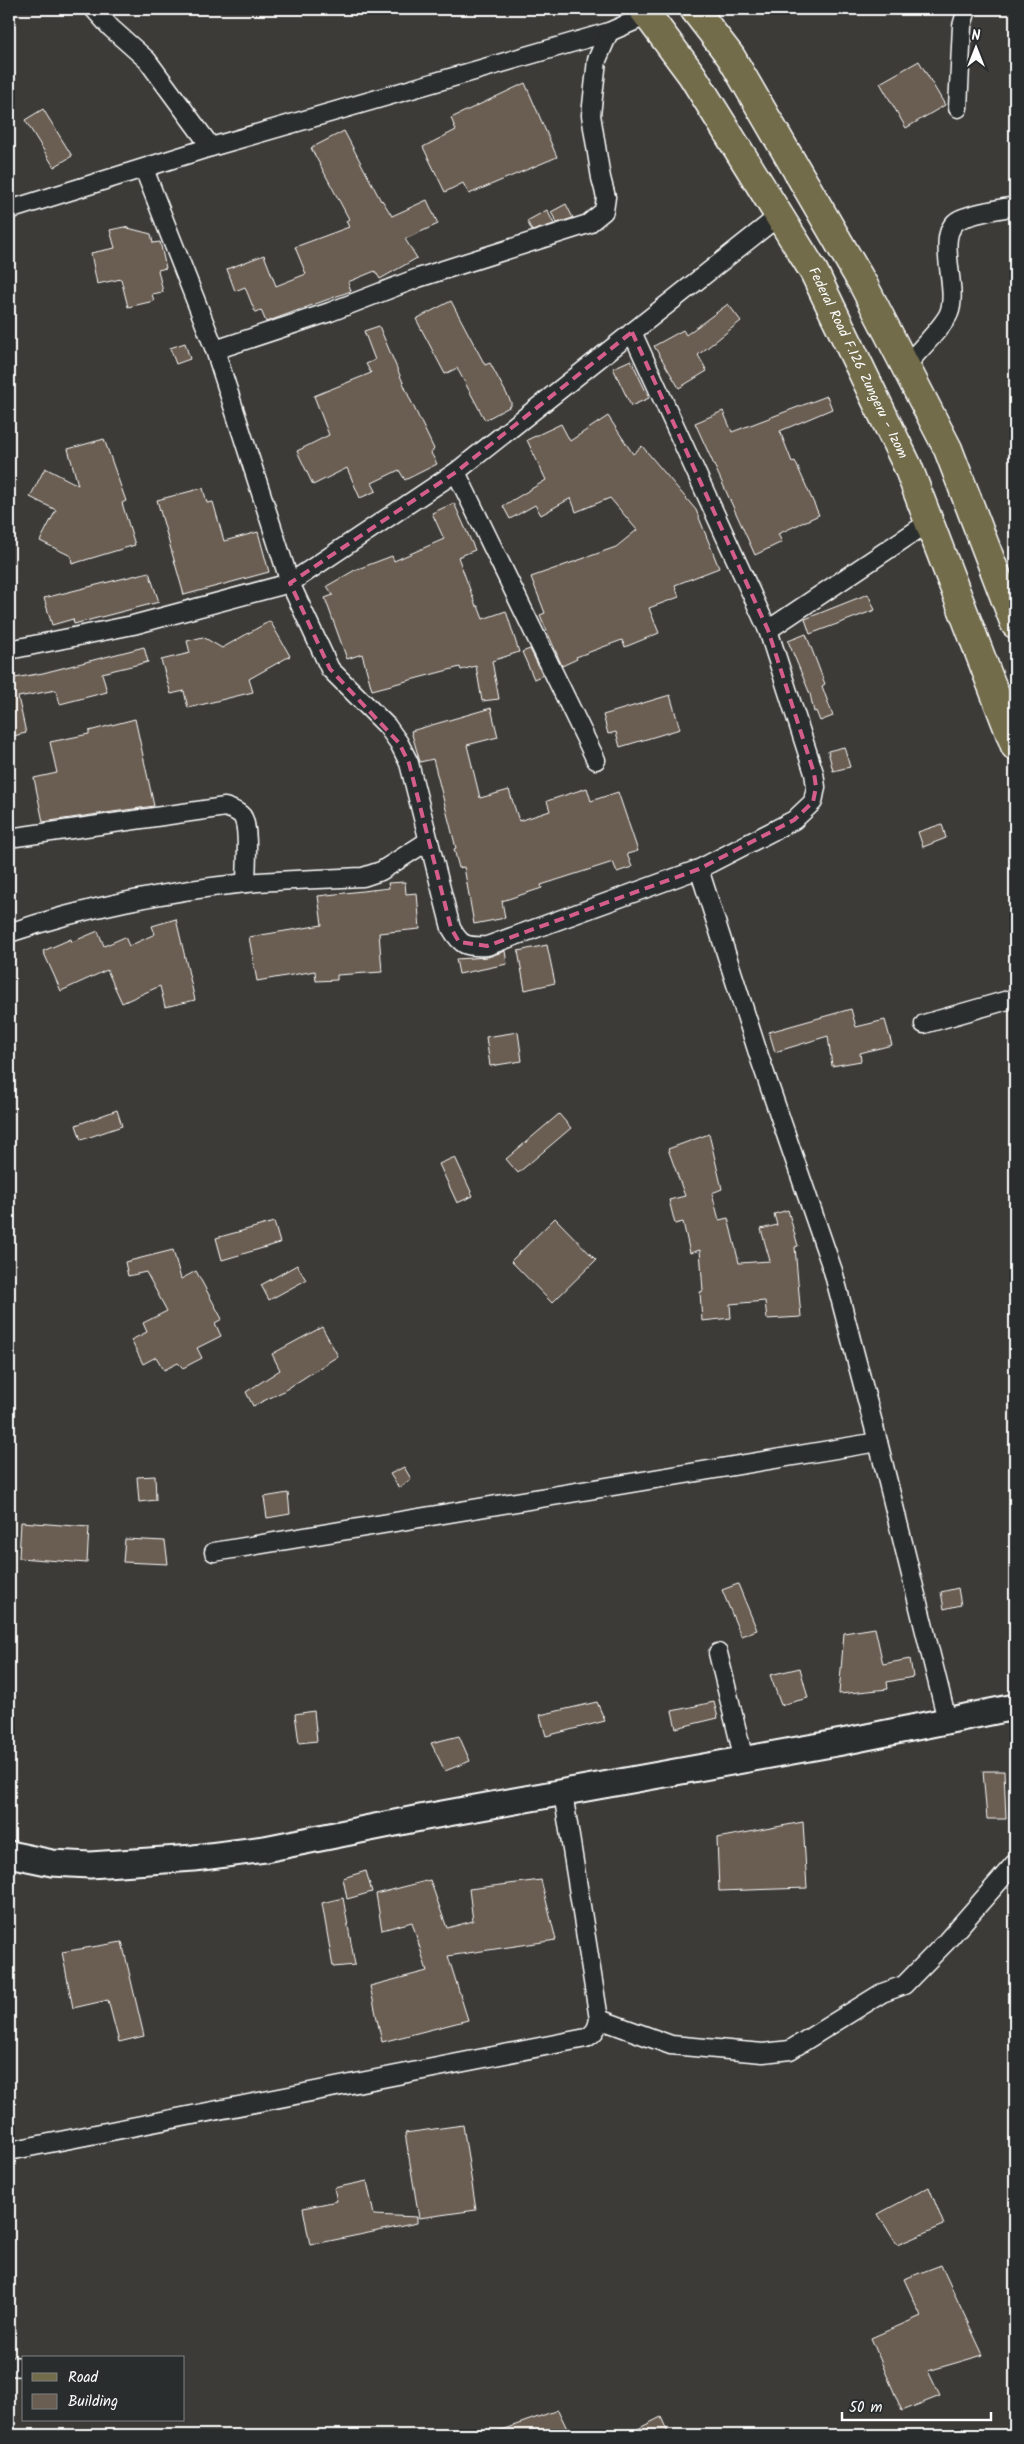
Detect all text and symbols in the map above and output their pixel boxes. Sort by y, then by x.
north arrow [952,22,1002,72]
text: N [972,25,981,47]
street label: Federal Road F.126 Zungeru - Izom [802,263,914,463]
legend [22,2356,185,2422]
text: Road [68,2366,99,2390]
scale bar [842,2389,990,2421]
text: Building [68,2390,118,2414]
text: 50 m [849,2396,883,2420]

